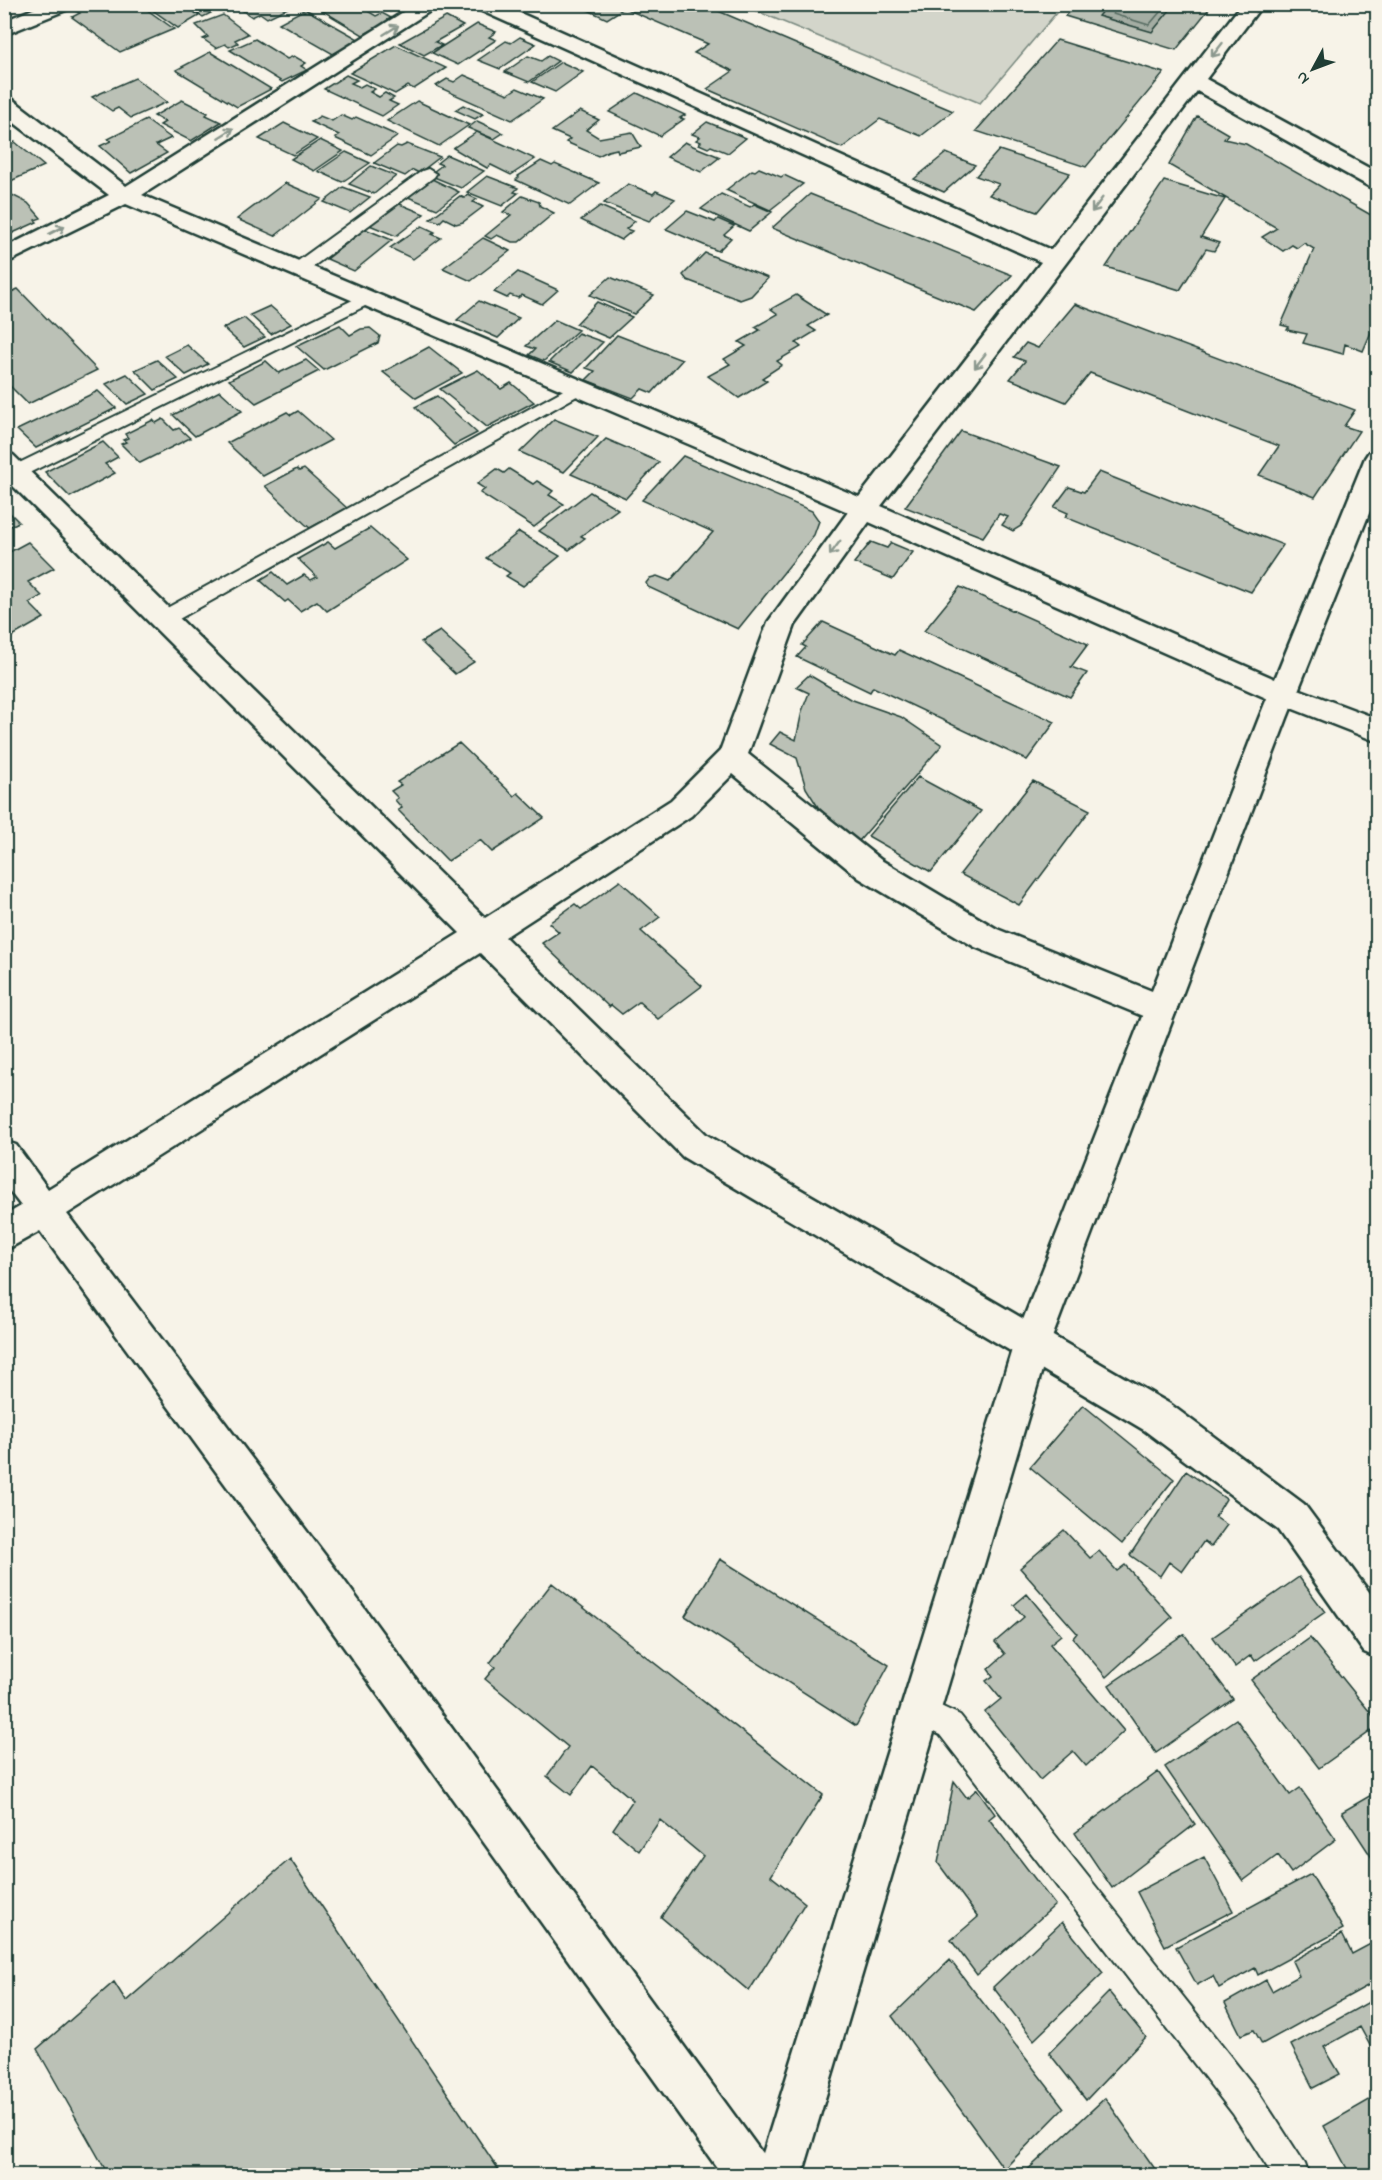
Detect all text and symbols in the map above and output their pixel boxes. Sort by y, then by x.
one-way arrow [382,23,399,35]
north arrow [1283,39,1343,99]
one-way arrow [1210,42,1223,58]
text: N [1290,65,1316,89]
one-way arrow [217,127,233,139]
one-way arrow [1091,196,1104,212]
one-way arrow [47,224,65,236]
one-way arrow [974,352,987,368]
one-way arrow [829,540,842,556]

